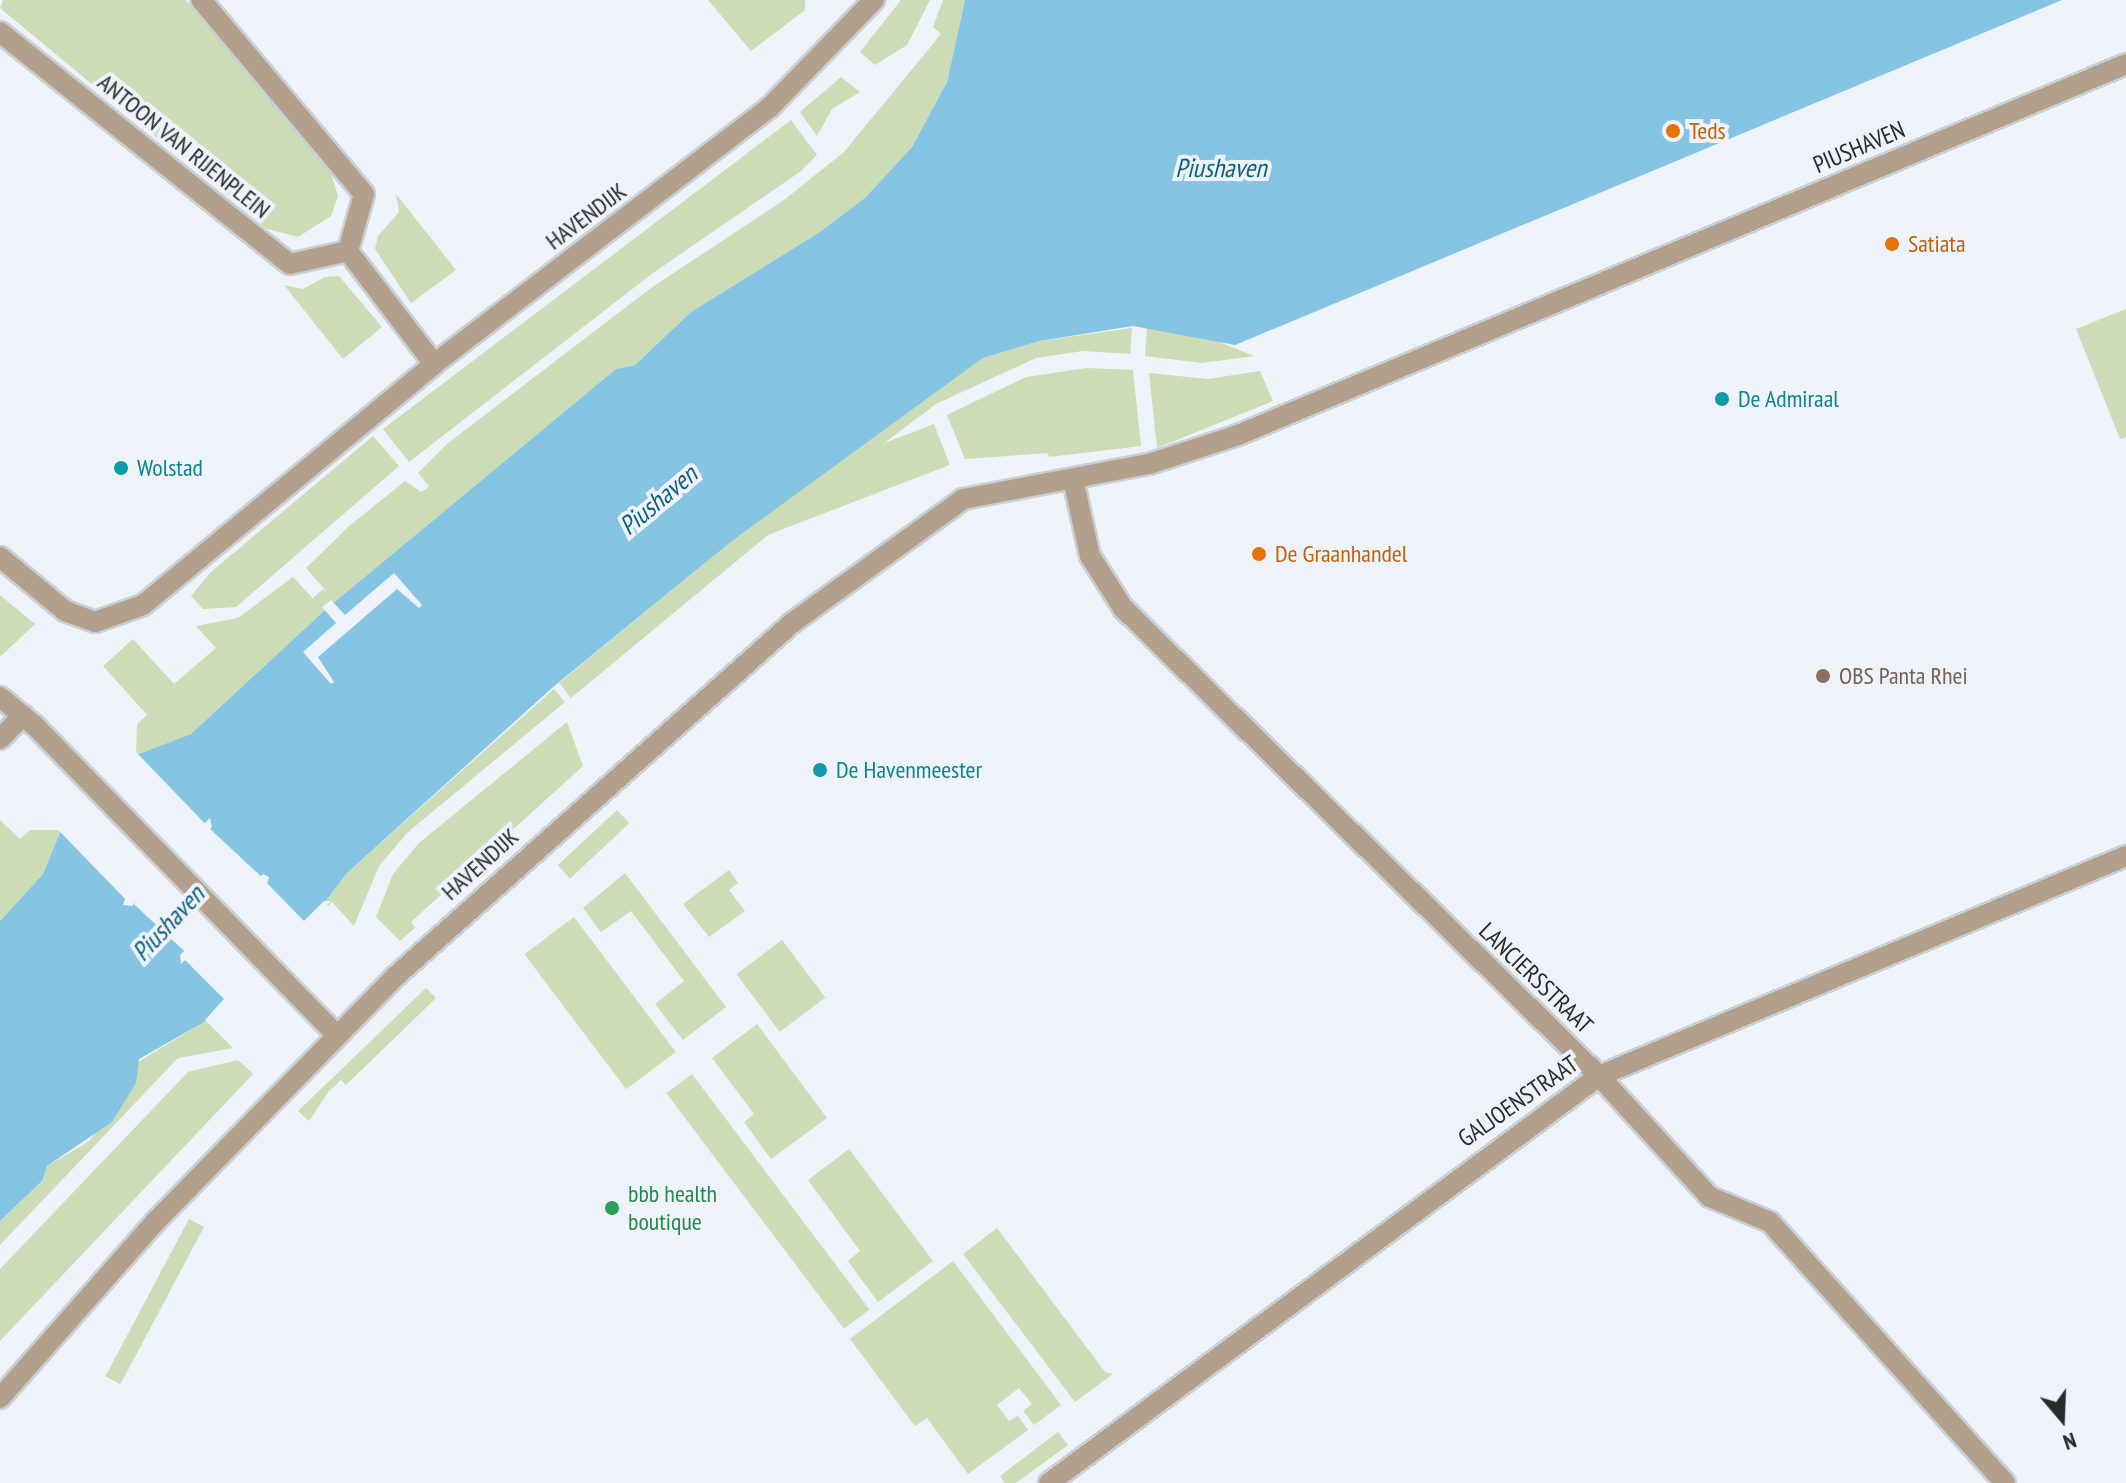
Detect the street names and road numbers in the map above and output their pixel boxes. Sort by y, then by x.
street label: ANTOON VAN RIJENPLEIN [92,68,276,224]
street label: PIUSHAVEN [1809,115,1909,179]
street label: HAVENDIJK [540,176,632,256]
street label: HAVENDIJK [436,822,524,906]
street label: LANCIERSSTRAAT [1473,917,1599,1039]
street label: GALJOENSTRAAT [1453,1049,1583,1153]

